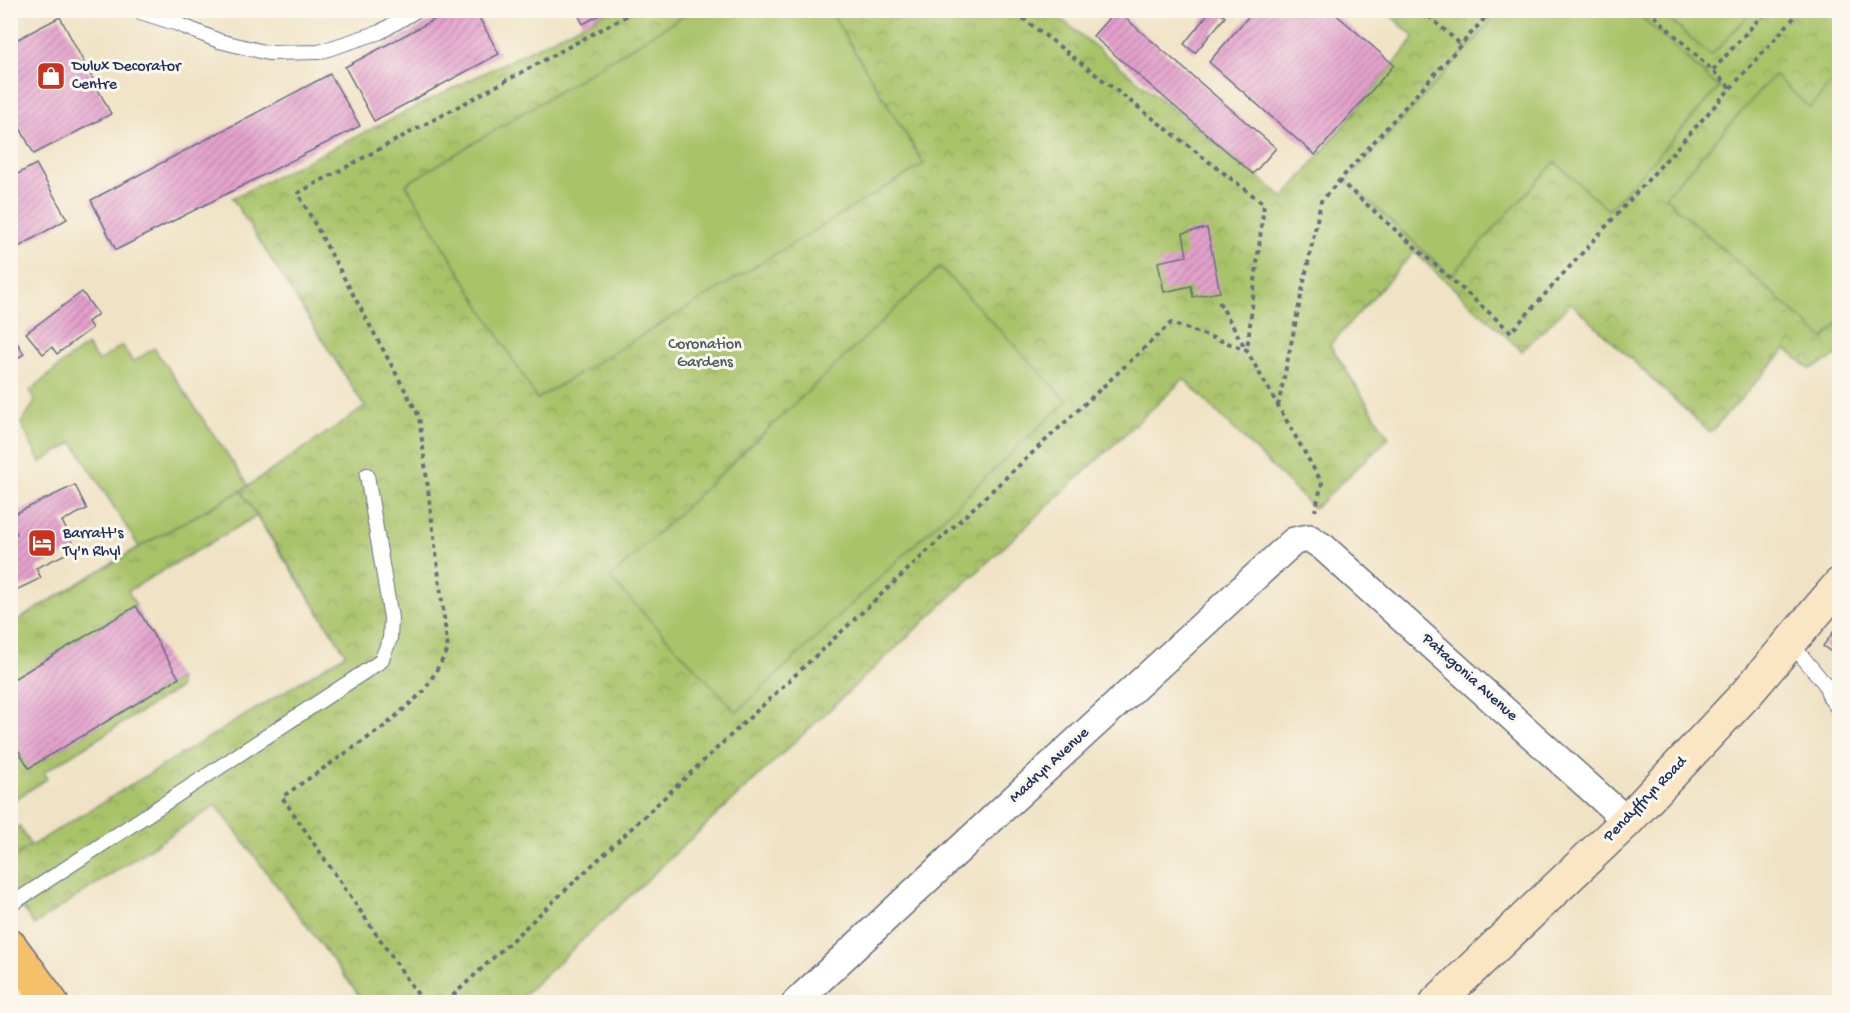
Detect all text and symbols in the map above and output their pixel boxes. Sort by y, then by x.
place label: Dulux Decorator Centre [71,58,182,95]
shop icon: Dulux Decorator Centre [35,60,67,92]
park label: Coronation Gardens [668,336,742,373]
place label: Barratt's Ty'n Rhyl [62,525,124,562]
hotel icon: Barratt's Ty'n Rhyl [26,527,58,559]
street label: Patagonia Avenue [1416,629,1521,727]
street label: Madryn Avenue [1006,724,1094,808]
street label: Pendyffryn Road [1600,752,1693,847]

